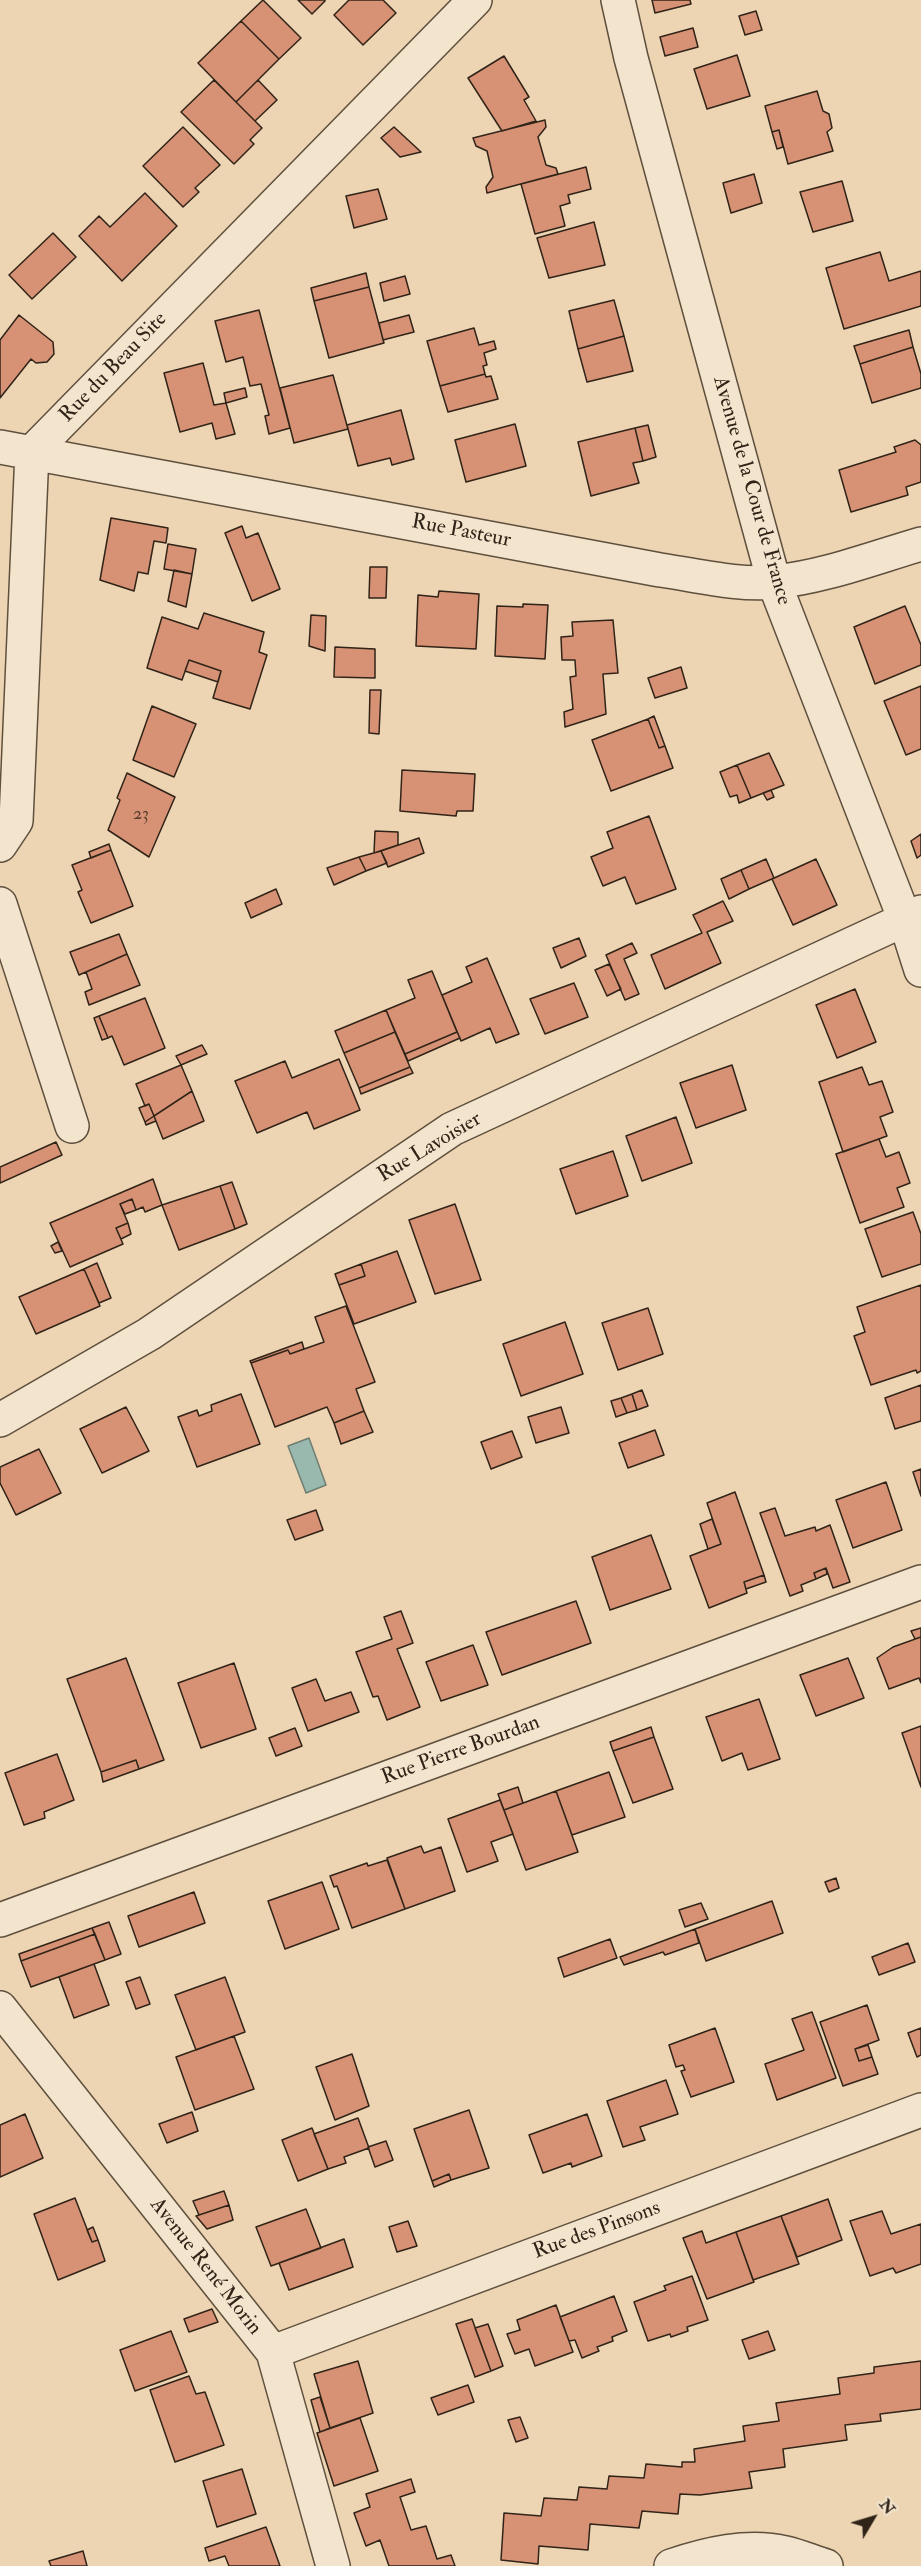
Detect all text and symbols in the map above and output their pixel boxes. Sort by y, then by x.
street label: Rue du Beau Site [55,308,173,428]
street label: Avenue de la Cour de France [706,374,796,608]
street label: Rue Pasteur [409,510,513,554]
house number: 23 [133,804,149,826]
street label: Rue Lavoisier [374,1107,486,1189]
street label: Rue Pierre Bourdan [379,1711,543,1791]
street label: Avenue René Morin [144,2193,266,2341]
street label: Rue des Pinsons [530,2196,664,2266]
north arrow [843,2488,903,2548]
text: N [875,2495,899,2519]

